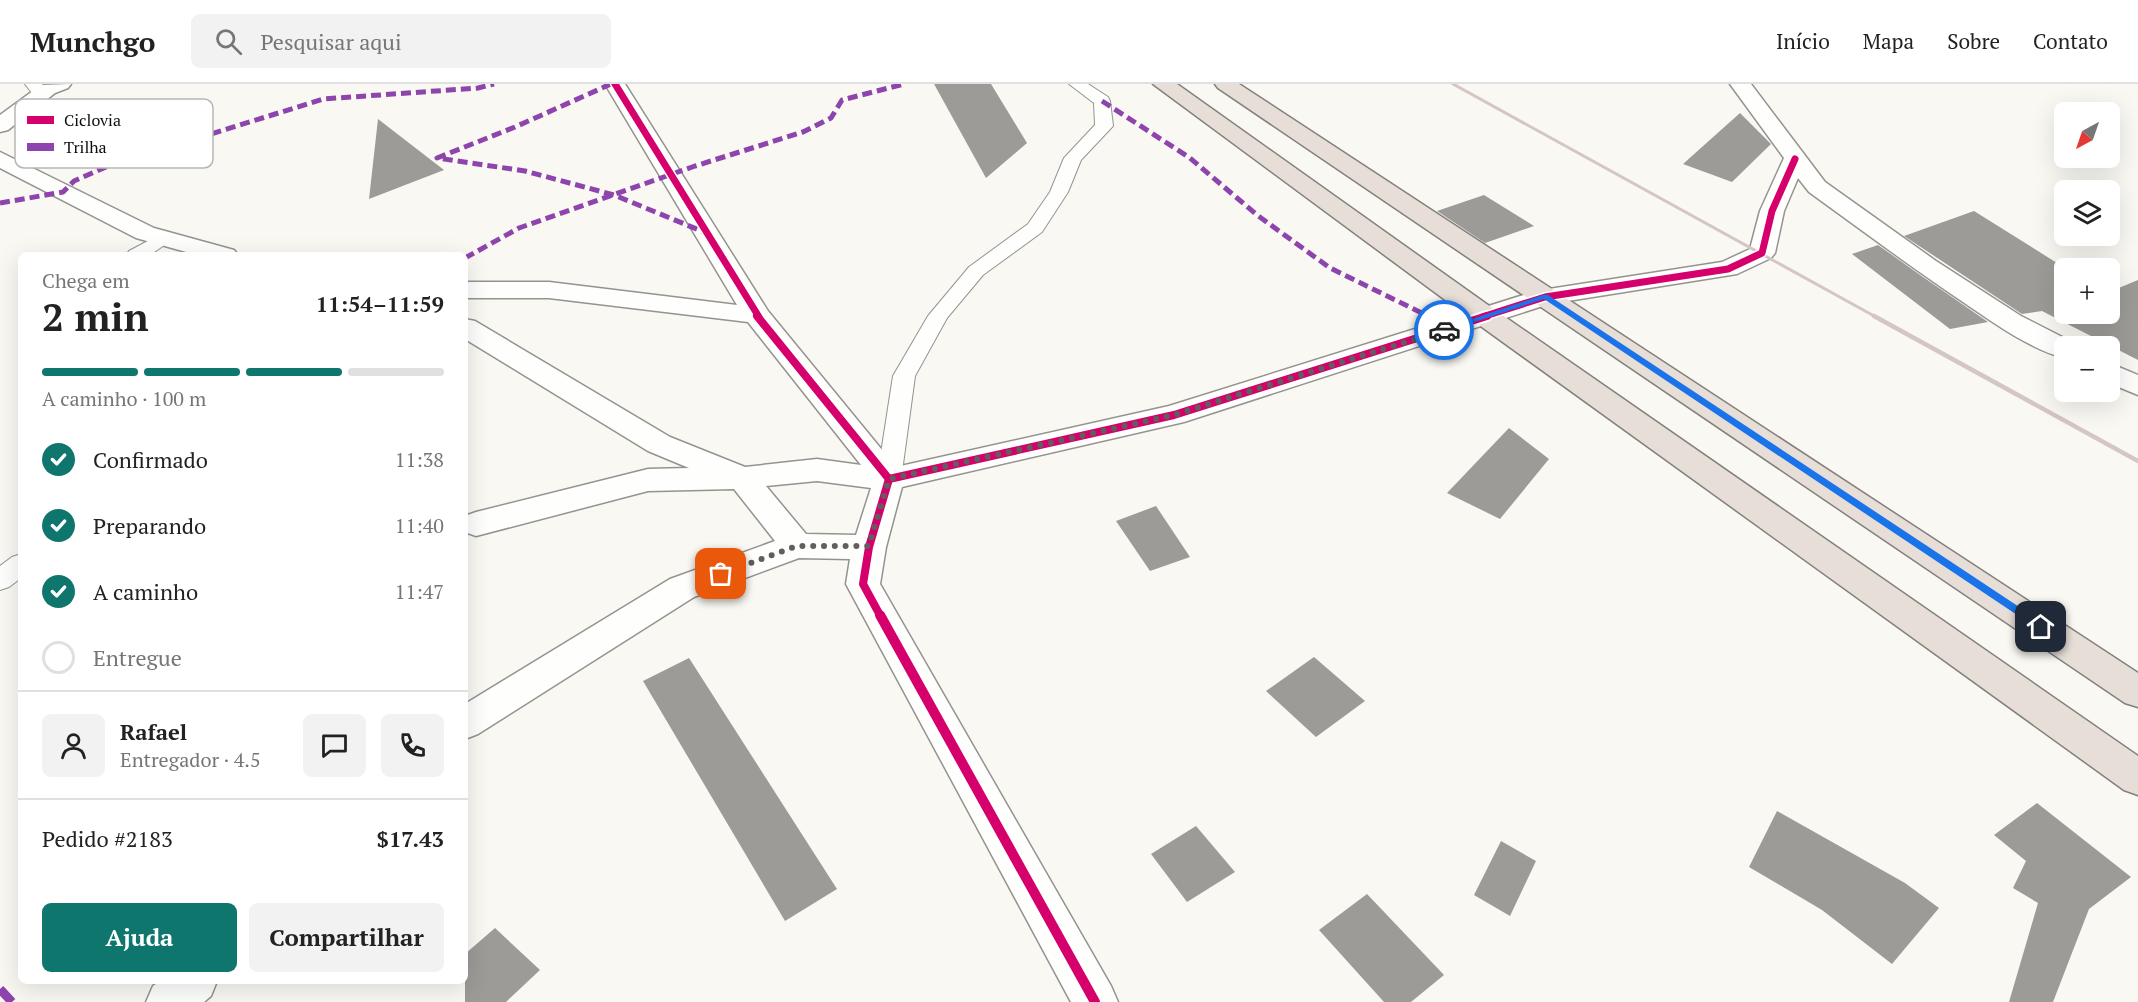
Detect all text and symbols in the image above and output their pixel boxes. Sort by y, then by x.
search box [191,14,611,68]
text: Munchgo [30,23,155,60]
icon: search [212,25,245,58]
text: Pesquisar aqui [260,27,402,56]
text: Início [1776,27,1830,55]
text: Mapa [1863,27,1914,55]
text: Sobre [1947,27,2000,55]
text: Contato [2033,27,2108,55]
legend [15,99,213,168]
north arrow [2054,102,2120,168]
map controls [2054,102,2120,402]
text: Ciclovia [64,109,121,131]
text: Trilha [64,136,107,158]
button: layers [2054,180,2120,246]
button: + [2054,258,2120,324]
text: Chega em [42,267,129,294]
text: 11:54–11:59 [316,289,444,318]
text: 2 min [42,290,149,342]
courier [1414,300,1474,360]
icon: car [1428,314,1461,347]
button: − [2054,336,2120,402]
text: A caminho · 100 m [42,385,206,412]
icon: check [42,443,75,476]
text: Confirmado [93,445,208,474]
text: 11:38 [395,446,444,473]
icon: check [42,509,75,542]
text: Preparando [93,511,206,540]
text: 11:40 [395,512,444,539]
pin [695,548,746,599]
icon: bag [704,557,737,590]
icon: check [42,575,75,608]
text: A caminho [93,577,198,606]
text: 11:47 [395,578,444,605]
pin [2015,601,2066,652]
icon: home [2024,610,2057,643]
text: Entregue [93,643,182,672]
button: person [42,714,105,777]
button: chat [303,714,366,777]
button: phone [381,714,444,777]
text: Rafael [120,717,187,746]
text: Entregador · 4.5 [120,746,261,773]
text: Pedido #2183 [42,824,173,853]
text: $17.43 [377,824,444,853]
button: Ajuda [42,903,237,972]
button: Compartilhar [249,903,444,972]

